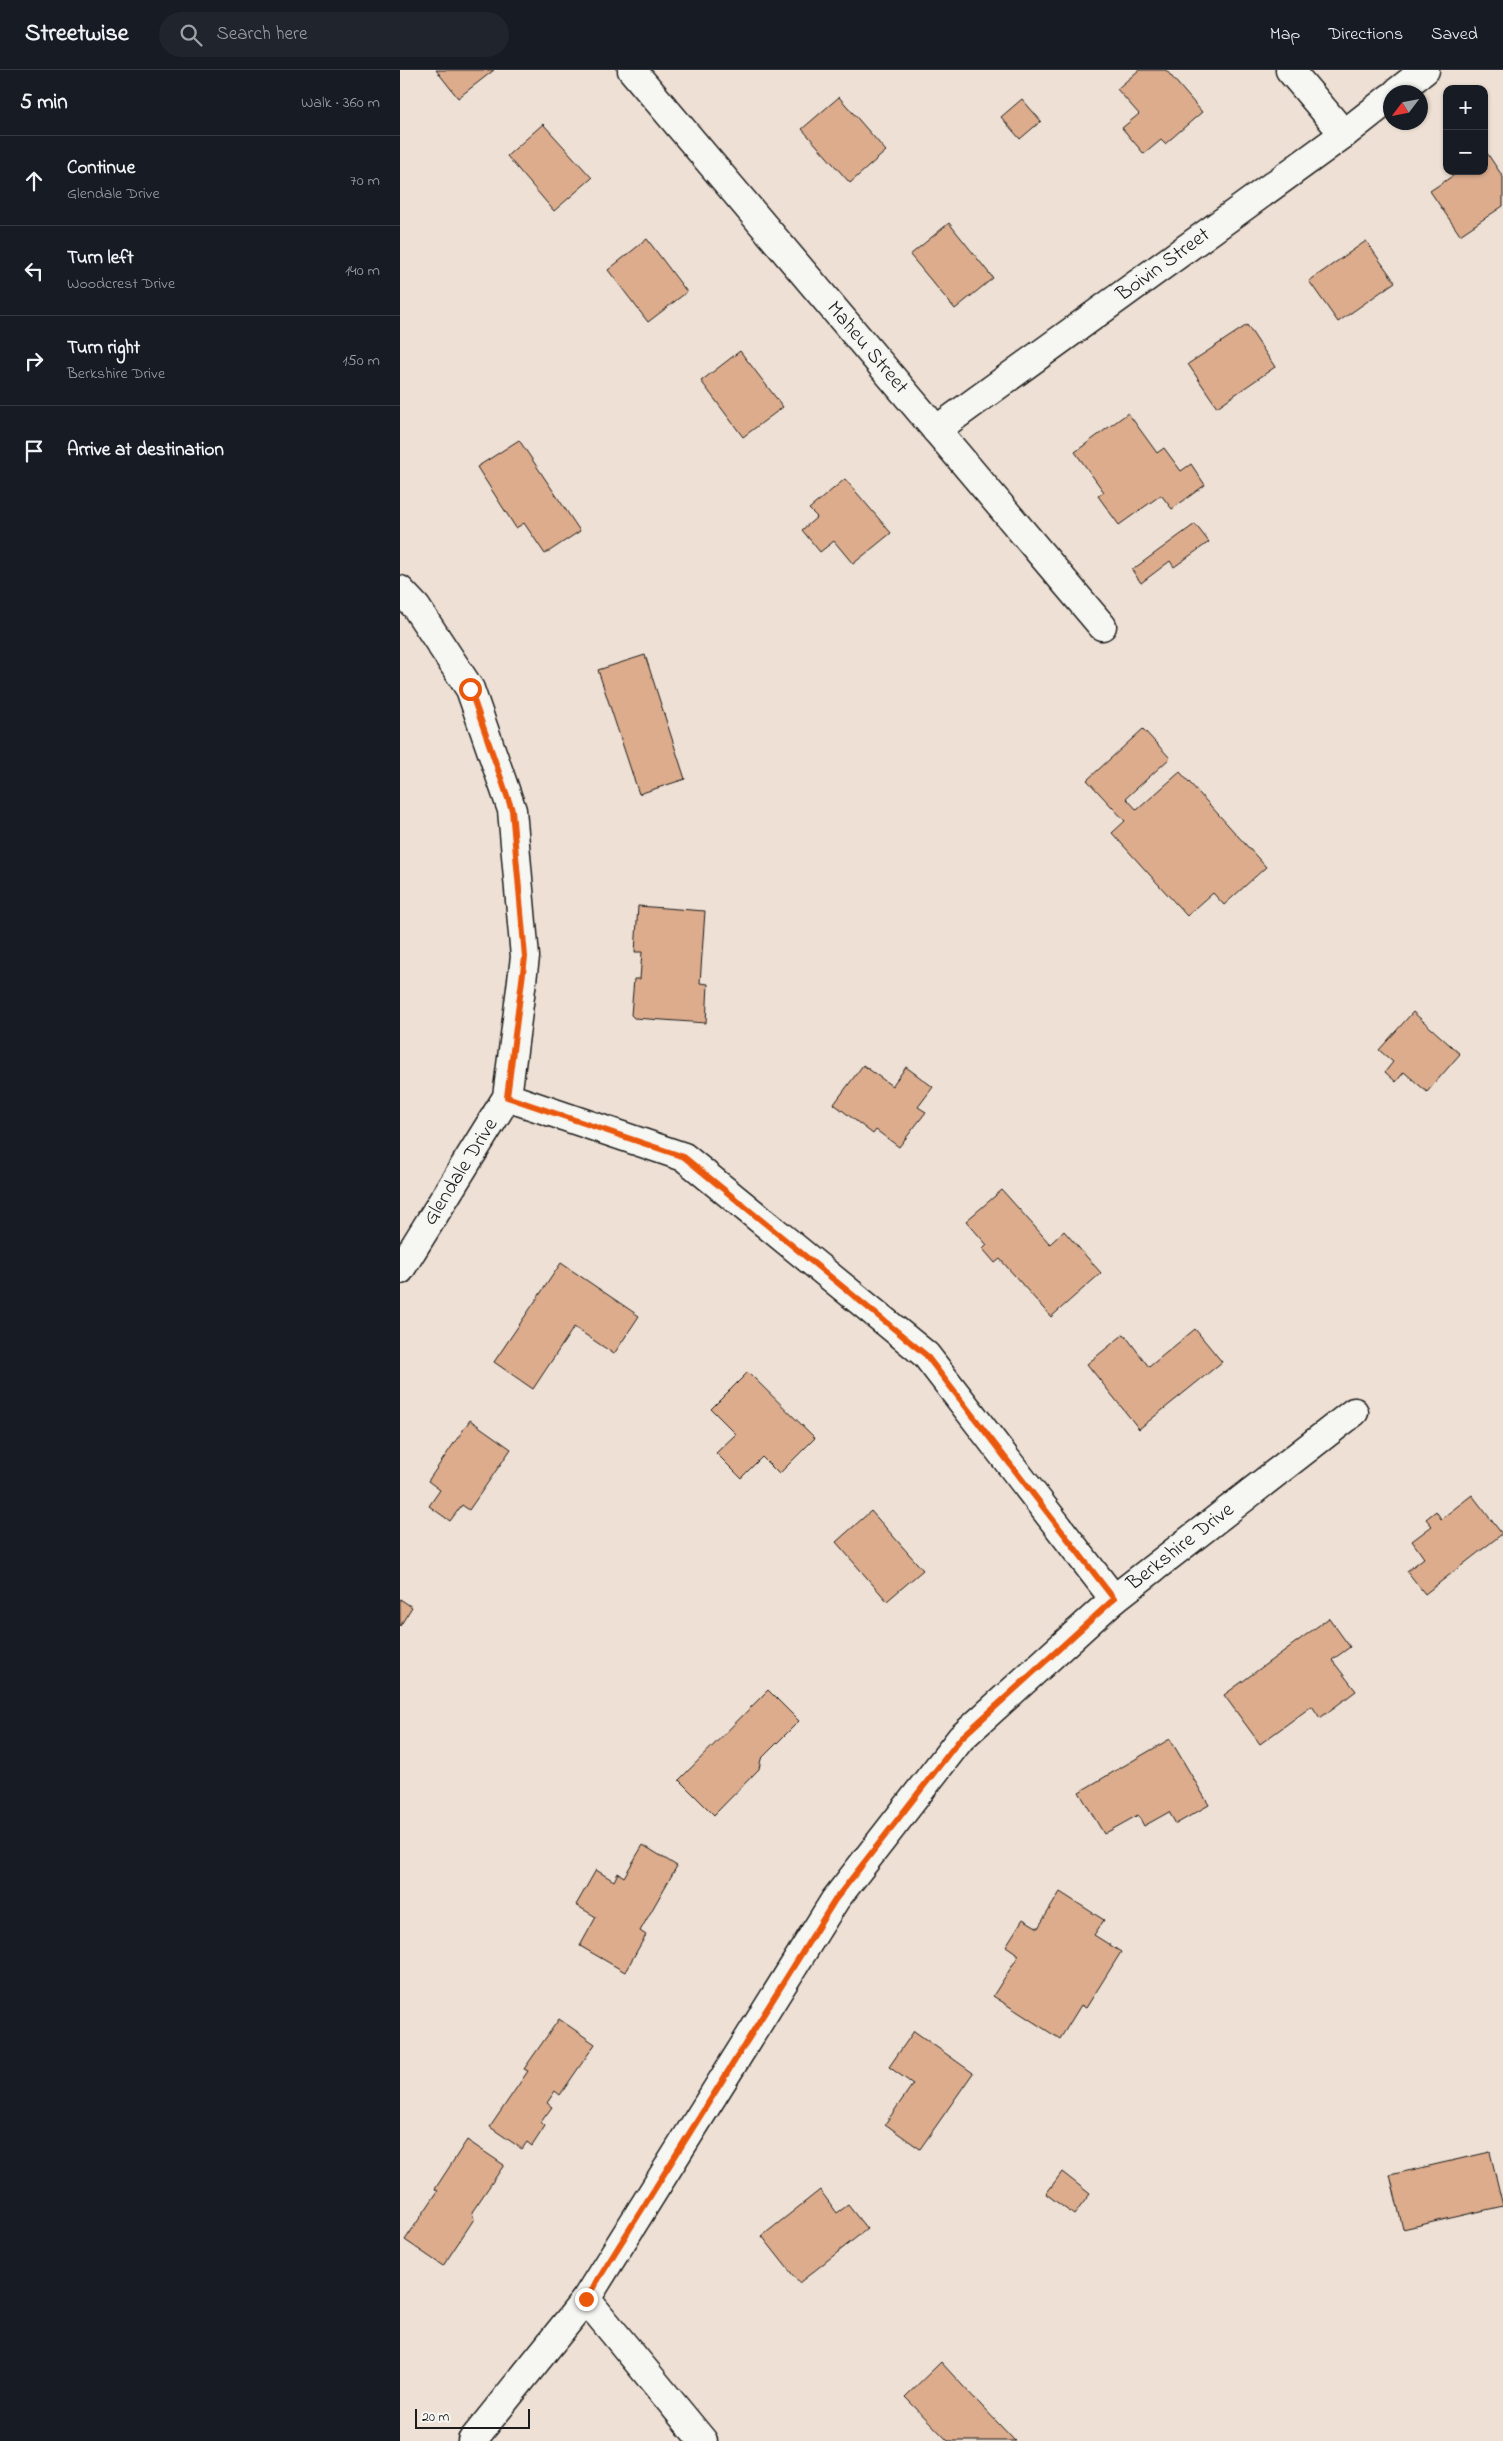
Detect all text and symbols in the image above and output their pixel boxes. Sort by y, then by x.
search box [159,12,509,57]
text: Streetwise [25,17,129,52]
icon: search [177,21,205,49]
text: Search here [217,21,308,48]
text: Map [1270,22,1300,48]
text: Directions [1328,22,1403,48]
text: Saved [1431,22,1478,48]
north arrow [1383,85,1428,130]
map controls [1443,85,1488,175]
button: + [1443,85,1488,130]
text: 5 min [20,88,68,118]
text: Walk · 360 m [301,91,380,115]
button: − [1443,130,1488,175]
text: Continue [67,155,135,182]
icon: ahead [20,167,48,195]
text: 70 m [350,169,380,193]
text: Glendale Drive [67,182,160,206]
street label: Boivin Street [1110,221,1216,310]
text: Turn left [67,245,134,272]
icon: left [20,257,48,285]
text: 140 m [345,259,380,283]
text: Woodcrest Drive [67,272,175,296]
street label: Maheu Street [819,295,915,401]
text: Turn right [67,335,140,362]
icon: right [20,347,48,375]
text: 150 m [342,349,380,373]
text: Berkshire Drive [67,362,165,386]
icon: arrive [20,437,48,465]
text: Arrive at destination [67,437,224,464]
route start [459,678,482,701]
street label: Glendale Drive [416,1112,506,1232]
street label: Berkshire Drive [1120,1495,1241,1599]
route end [575,2288,598,2311]
scale bar [415,2406,530,2429]
text: 20 m [422,2407,449,2428]

